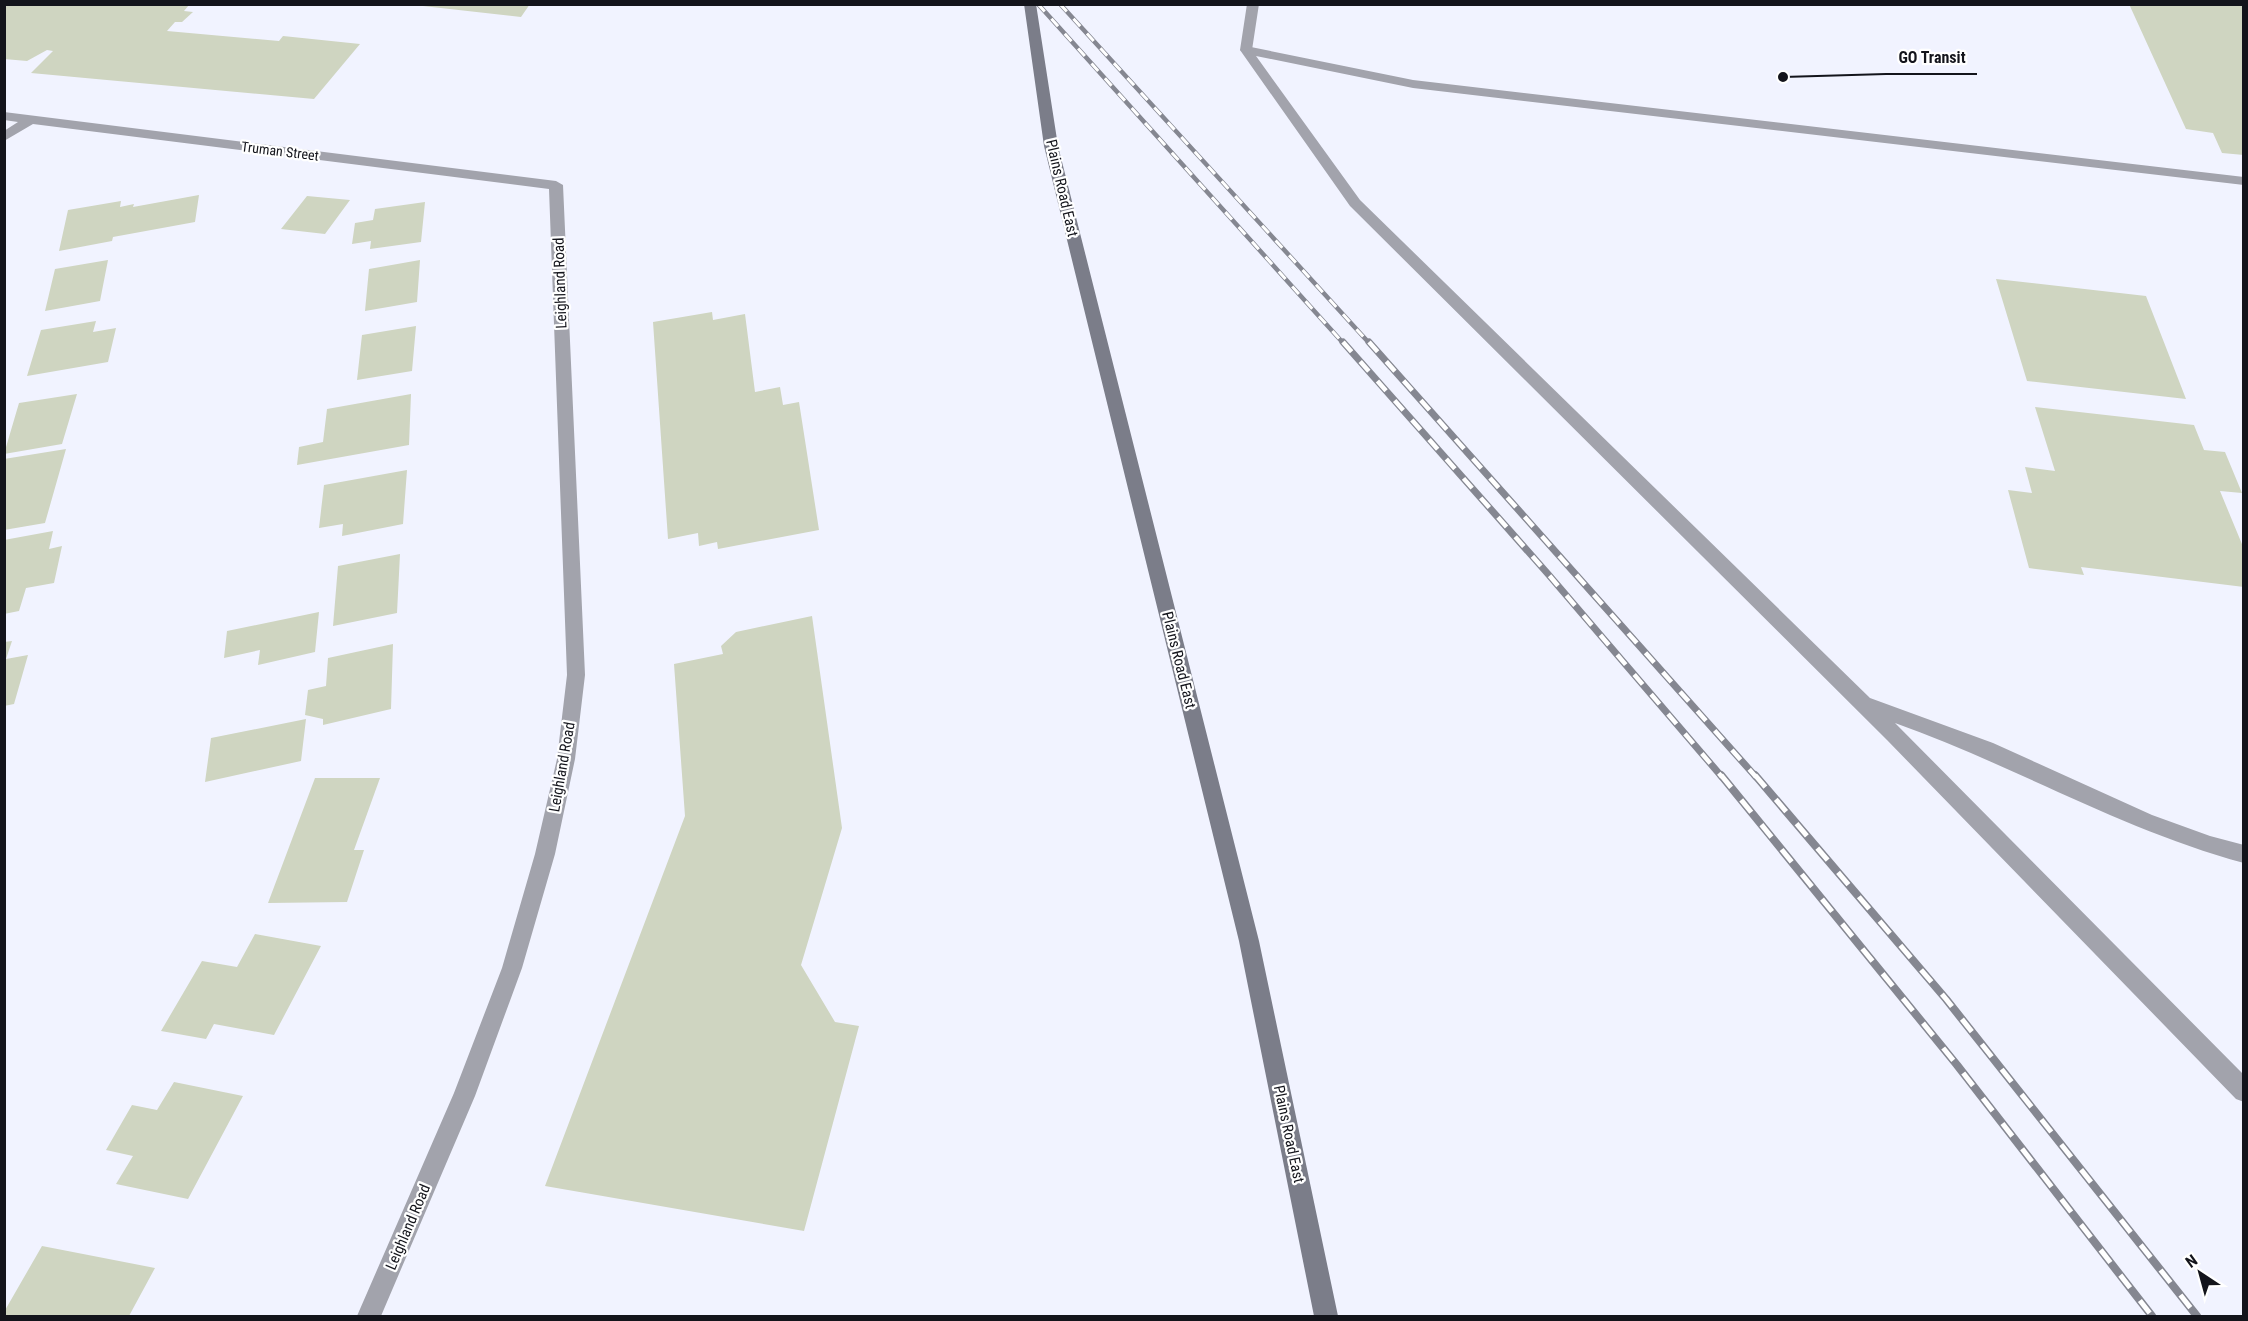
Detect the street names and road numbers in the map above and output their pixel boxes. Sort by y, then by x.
street label: Truman Street [240,138,320,164]
street label: Plains Road East [1042,138,1082,238]
street label: Leighland Road [549,237,571,329]
street label: Plains Road East [1158,610,1200,710]
street label: Leighland Road [545,721,579,813]
street label: Plains Road East [1270,1084,1308,1184]
street label: Leighland Road [382,1182,434,1272]

